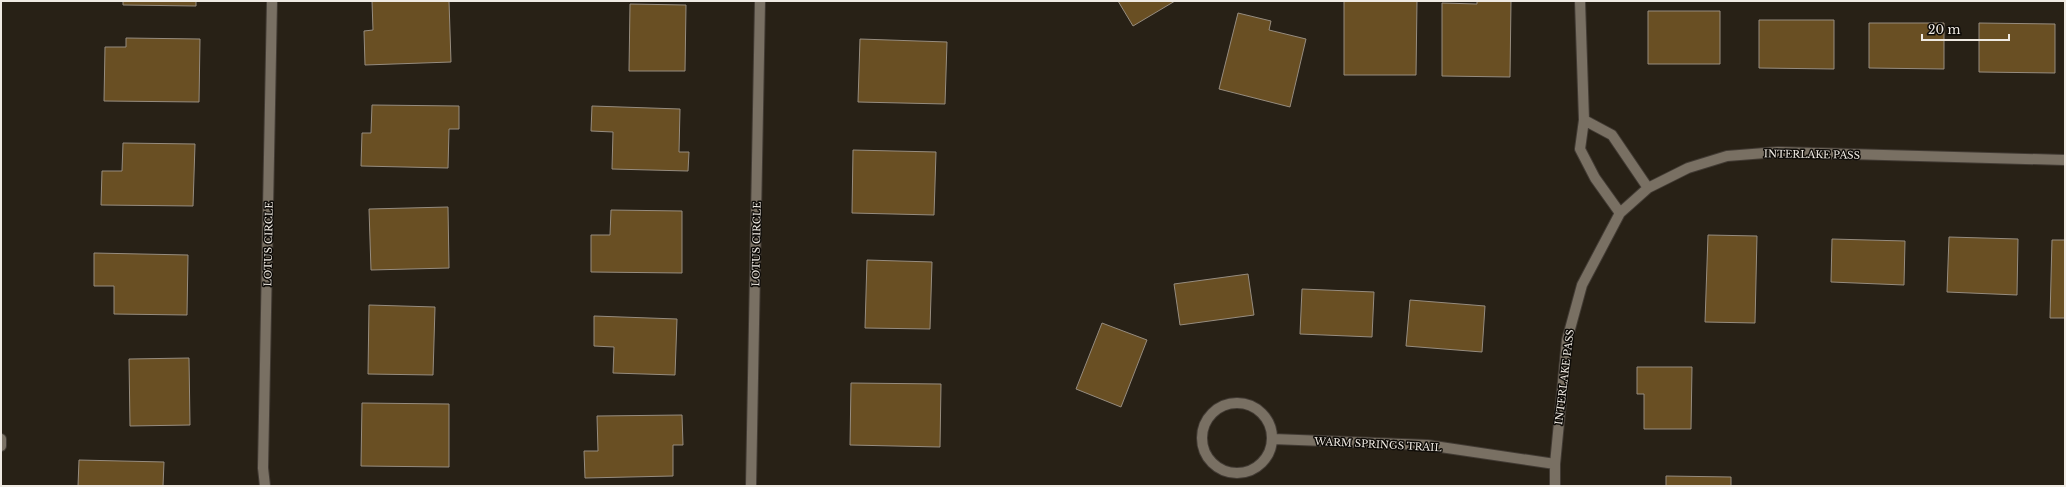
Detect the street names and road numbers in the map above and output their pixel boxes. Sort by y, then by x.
street label: INTERLAKE PASS [1764,147,1860,162]
street label: LOTUS CIRCLE [261,201,276,287]
street label: LOTUS CIRCLE [749,201,764,287]
street label: INTERLAKE PASS [1552,329,1577,426]
street label: WARM SPRINGS TRAIL [1313,435,1443,454]

